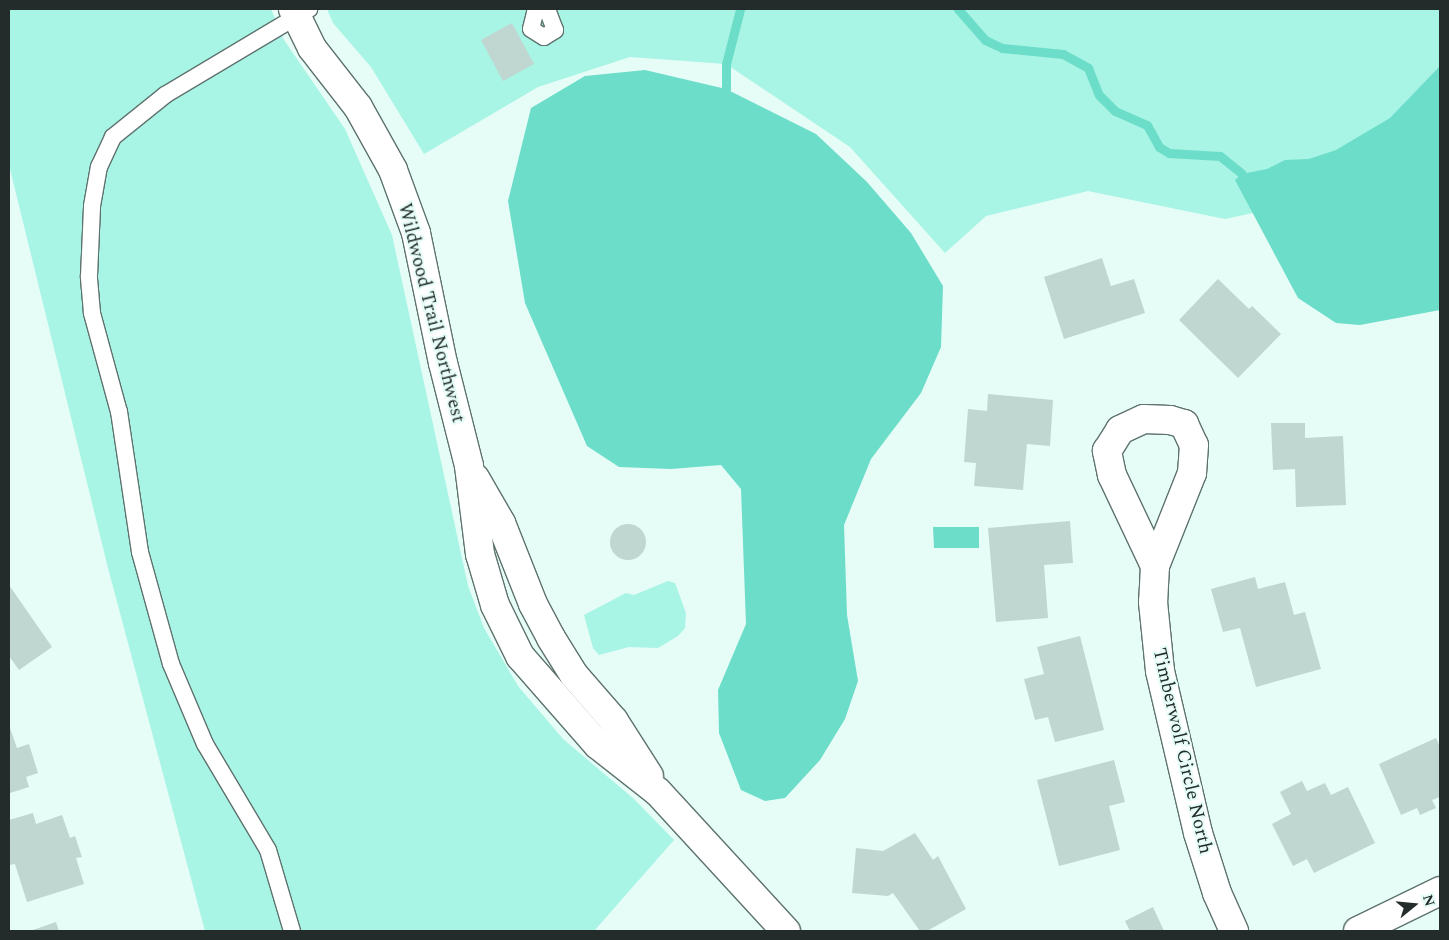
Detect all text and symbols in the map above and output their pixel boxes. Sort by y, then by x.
street label: Wildwood Trail Northwest [393,201,469,425]
street label: Timberwolf Circle North [1147,646,1217,856]
north arrow [1389,880,1439,930]
text: N [1417,892,1441,909]

